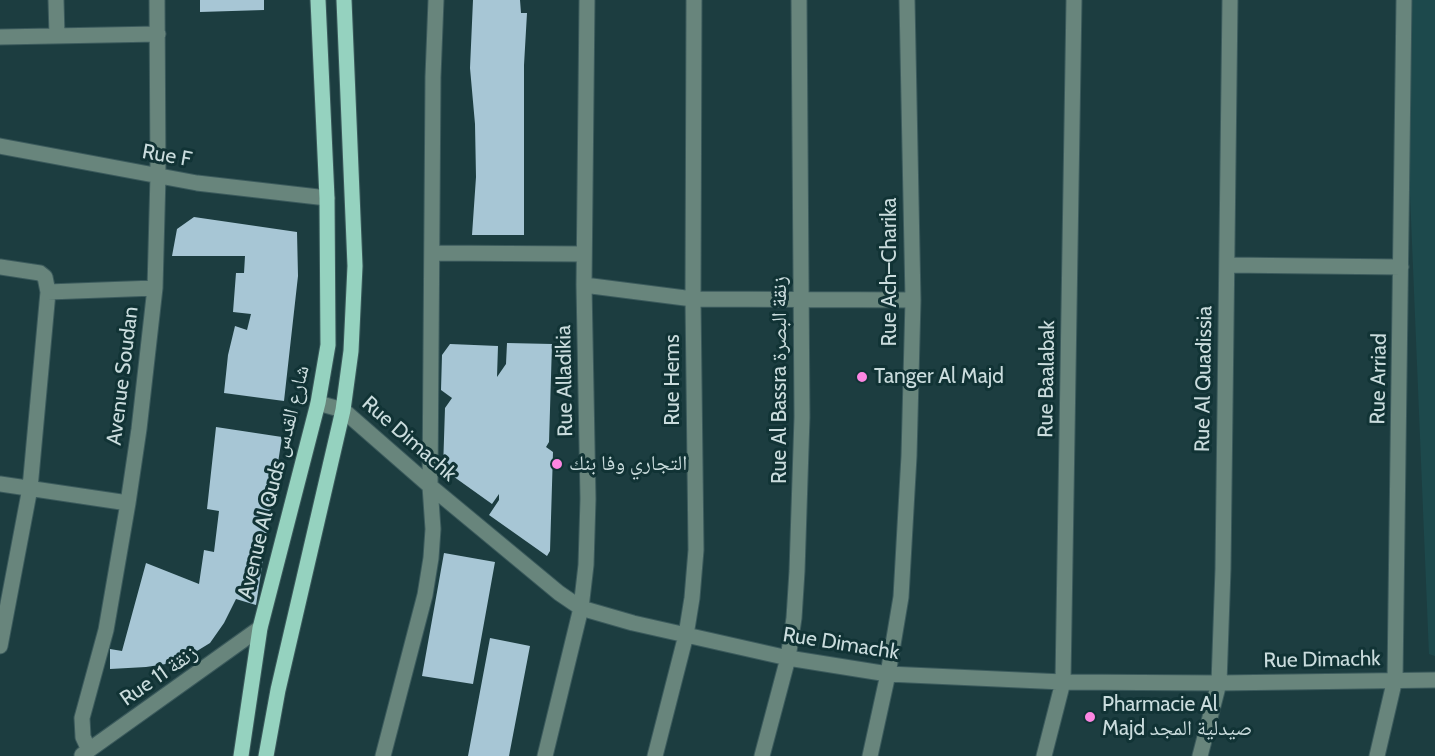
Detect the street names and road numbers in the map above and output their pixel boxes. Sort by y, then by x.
street label: Rue F [140,139,194,173]
street label: Rue Ach–Charika [877,198,903,346]
street label: Rue Al Bassra زنقة البصرة [767,276,793,484]
street label: Avenue Soudan [102,305,144,447]
street label: Rue Al Quadissia [1190,306,1218,452]
street label: Rue Baalabak [1033,320,1061,438]
street label: Rue Alladikia [551,325,579,437]
street label: Rue Arriad [1366,333,1392,425]
street label: Rue Hems [660,334,686,426]
street label: Avenue Al Quds شارع القدس [233,363,315,601]
street label: Rue Dimachk [356,391,462,487]
street label: Rue Dimachk [781,622,901,666]
street label: Rue 11 زنقة [115,640,203,712]
street label: Rue Dimachk [1263,646,1381,674]

